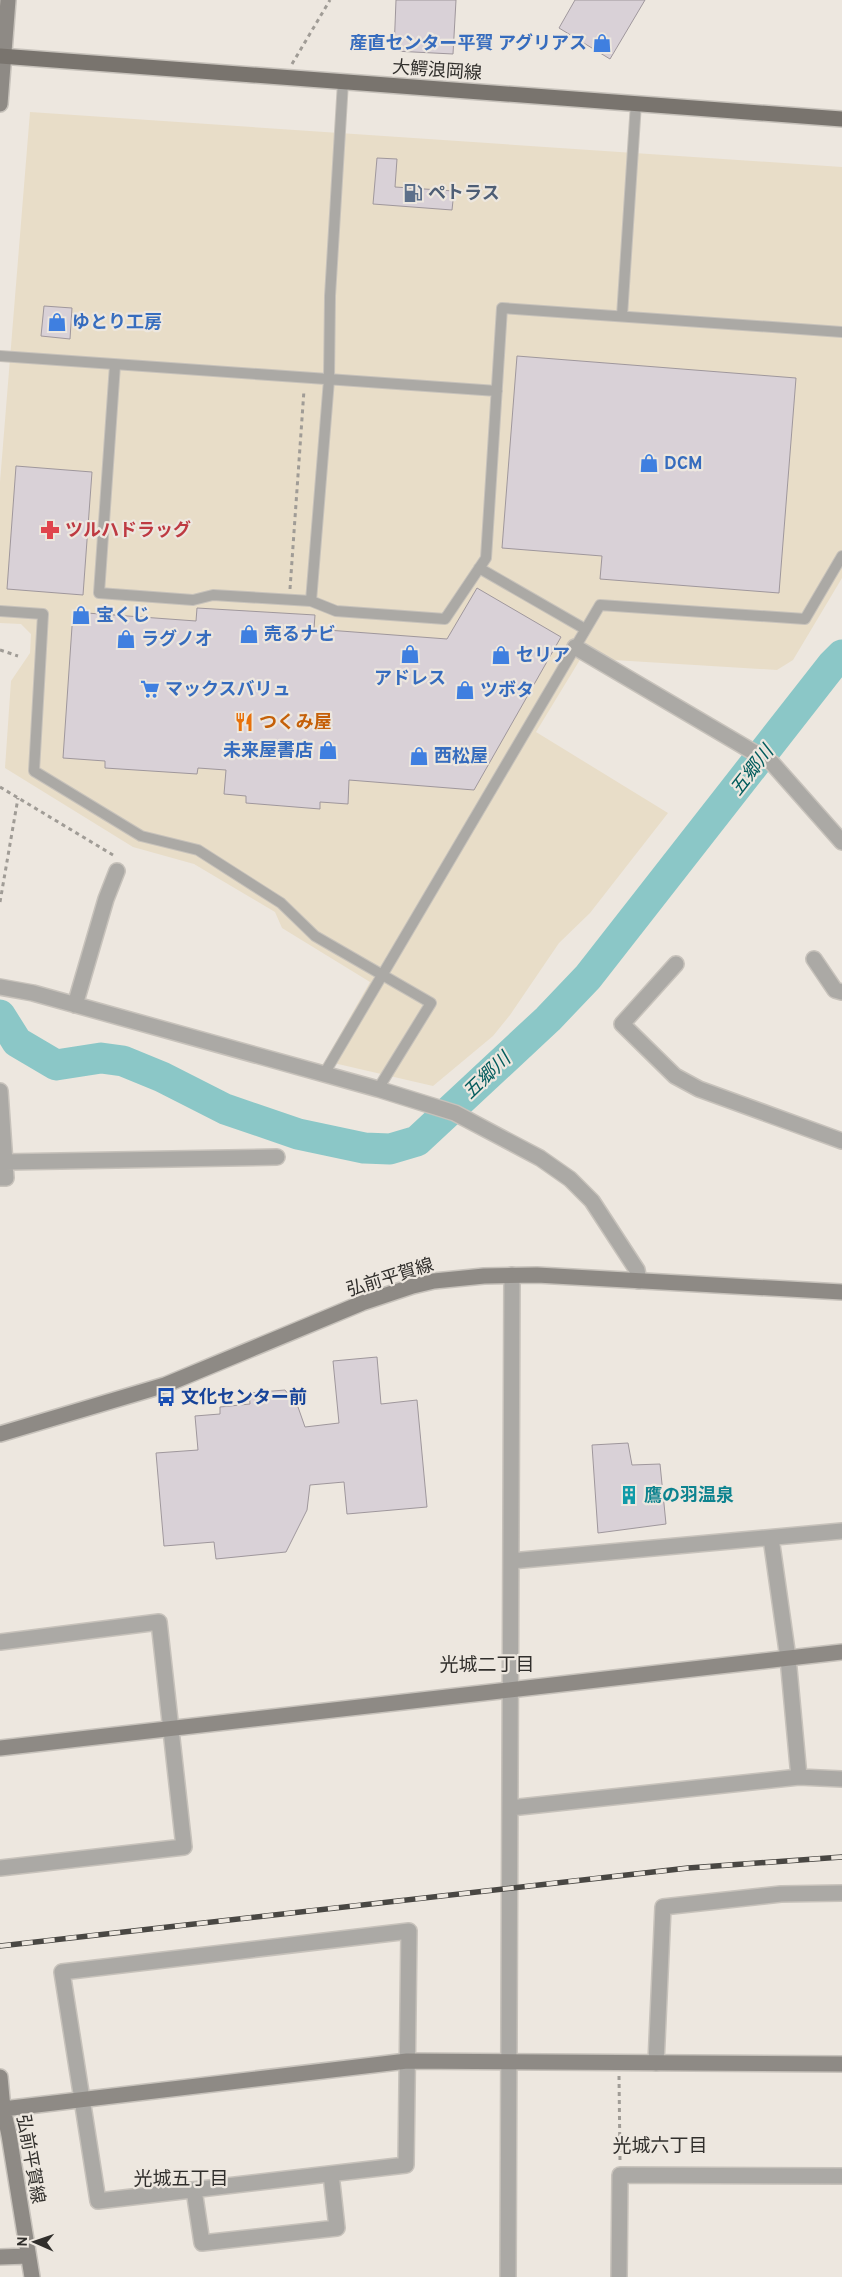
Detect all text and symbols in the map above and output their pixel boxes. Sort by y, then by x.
shop icon: 産直センター平賀 アグリアス [591,32,613,54]
place label: 産直センター平賀 アグリアス [349,33,587,56]
street label: 大鰐浪岡線 [391,57,483,86]
fuel station icon: ペトラス [402,182,424,204]
place label: ペトラス [428,183,500,206]
shop icon: ゆとり工房 [46,311,68,333]
place label: ゆとり工房 [72,312,162,335]
shop icon: DCM [638,452,660,474]
place label: DCM [664,453,703,476]
pharmacy icon: ツルハドラッグ [39,519,61,541]
place label: ツルハドラッグ [65,520,191,543]
shop icon: 宝くじ [70,604,92,626]
place label: 宝くじ [96,605,150,628]
shop icon: 売るナビ [238,623,260,645]
place label: 売るナビ [264,624,336,647]
shop icon: ラグノオ [115,628,137,650]
place label: ラグノオ [141,629,213,652]
shop icon: アドレス [399,643,421,665]
shop icon: セリア [490,644,512,666]
place label: セリア [516,645,570,668]
place label: アドレス [374,668,446,691]
supermarket icon: マックスバリュ [139,678,161,700]
place label: マックスバリュ [165,679,290,702]
shop icon: ツボタ [454,679,476,701]
place label: ツボタ [480,680,534,703]
restaurant icon: つくみ屋 [233,711,255,733]
place label: つくみ屋 [259,712,332,735]
shop icon: 未来屋書店 [317,739,339,761]
place label: 未来屋書店 [223,740,313,763]
water label: 五郷川 [726,740,781,801]
shop icon: 西松屋 [408,745,430,767]
place label: 西松屋 [434,746,488,769]
water label: 五郷川 [459,1047,518,1105]
street label: 弘前平賀線 [344,1254,437,1303]
bus stop icon: 文化センター前 [155,1386,177,1408]
place label: 文化センター前 [181,1387,307,1410]
building icon: 鷹の羽温泉 [618,1484,640,1506]
place label: 鷹の羽温泉 [644,1485,734,1508]
district label: 光城二丁目 [439,1654,535,1678]
street label: 弘前平賀線 [10,2113,49,2206]
district label: 光城六丁目 [612,2135,708,2159]
district label: 光城五丁目 [133,2168,229,2192]
north arrow [10,2217,60,2267]
text: N [15,2236,32,2247]

